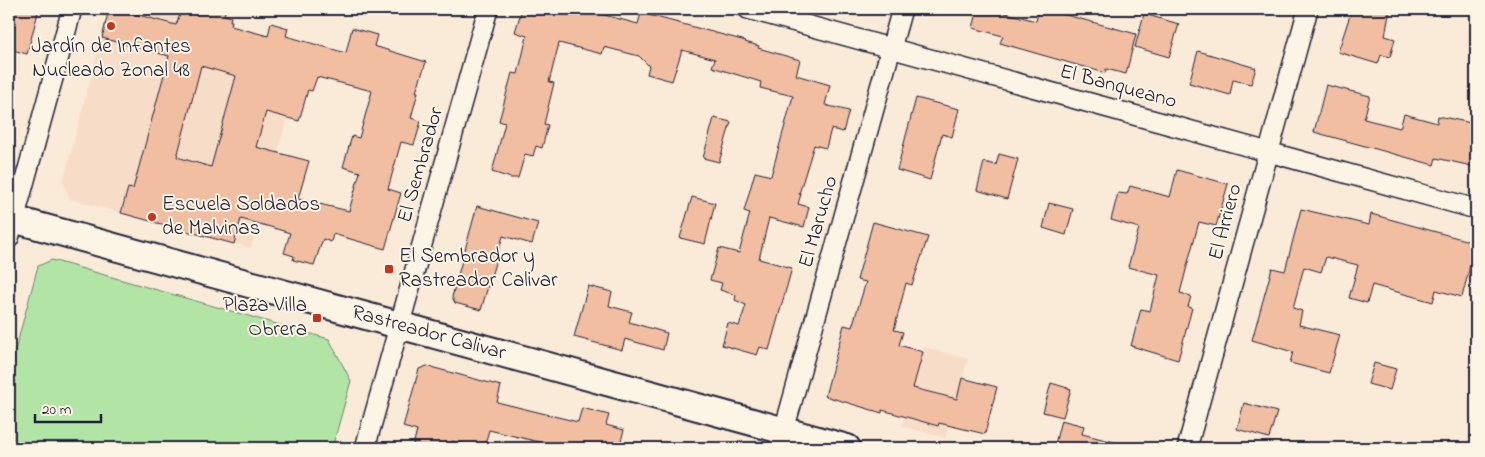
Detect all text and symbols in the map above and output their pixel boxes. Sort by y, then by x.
marker: Jardín de Infantes Nucleado Zonal 48 [105,20,117,32]
place label: Jardín de Infantes Nucleado Zonal 48 [31,32,191,86]
street label: El Banqueano [1056,57,1180,117]
street label: El Sembrador [390,103,452,226]
street label: El Marucho [792,172,846,271]
street label: El Arriero [1201,180,1251,264]
place label: Escuela Soldados de Malvinas [162,190,320,244]
marker: Escuela Soldados de Malvinas [146,211,158,223]
place label: El Sembrador y Rastreador Calivar [399,242,558,296]
marker: El Sembrador y Rastreador Calivar [383,263,395,275]
place label: Plaza Villa Obrera [223,291,307,345]
street label: Rastreador Calivar [348,298,509,369]
marker: Plaza Villa Obrera [311,312,323,324]
scale bar [35,392,101,424]
text: 20 m [42,399,72,421]

